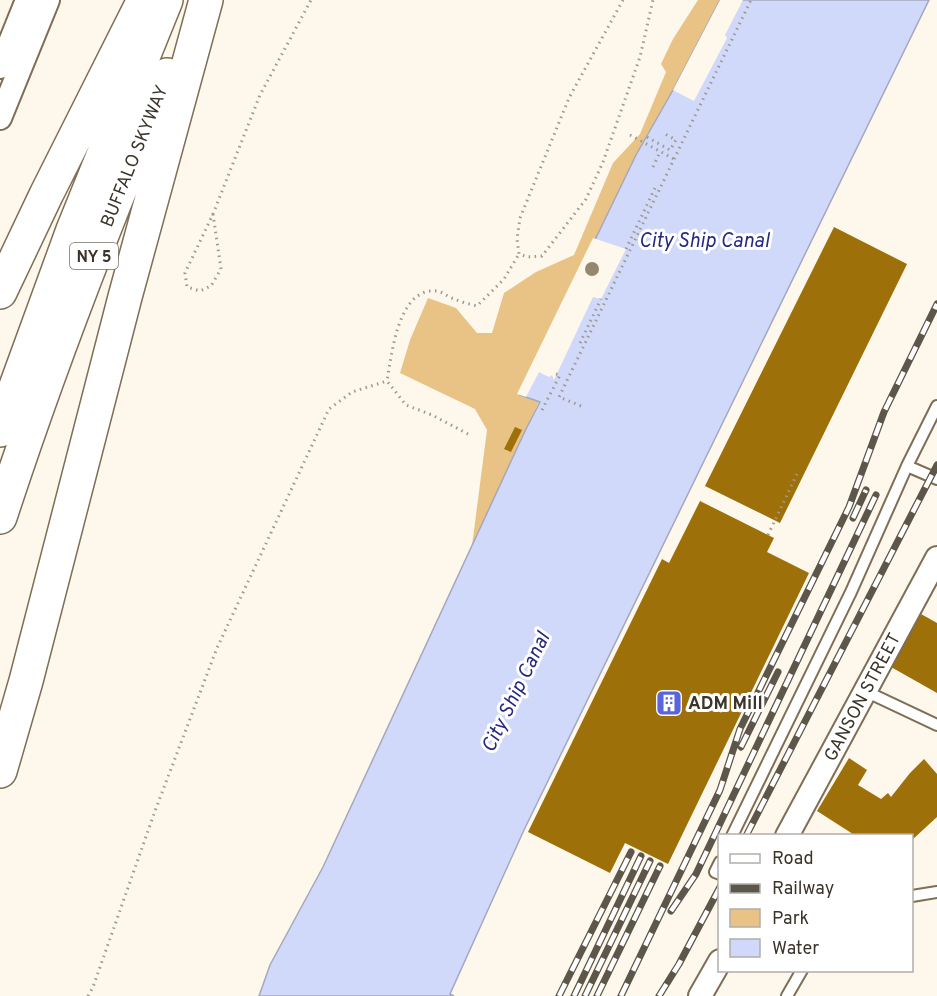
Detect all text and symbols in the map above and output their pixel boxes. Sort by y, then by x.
street label: BUFFALO SKYWAY [96,82,174,231]
water label: City Ship Canal [639,229,770,255]
road number: NY 5 [70,243,118,269]
water label: City Ship Canal [477,628,557,757]
street label: GANSON STREET [820,630,907,766]
building icon: ADM Mill [654,688,684,718]
place label: ADM Mill [688,693,763,716]
legend [718,834,913,972]
text: Road [772,848,814,871]
text: Railway [772,878,834,901]
text: Park [772,908,809,931]
text: Water [772,938,819,961]

